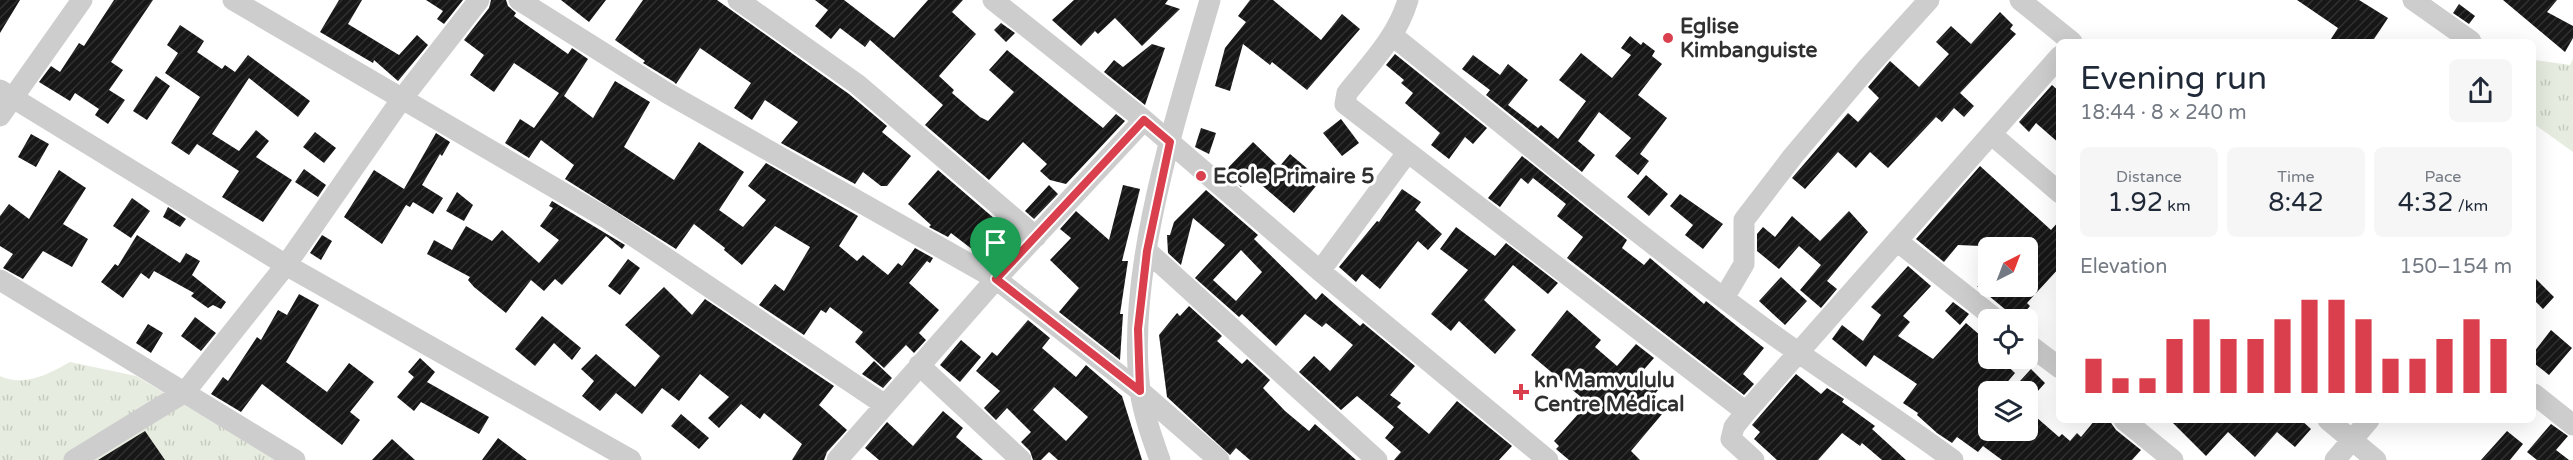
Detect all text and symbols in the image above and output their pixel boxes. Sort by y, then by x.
place label: Eglise Kimbanguiste [1680,14,1818,63]
marker: Eglise Kimbanguiste [1661,31,1675,45]
text: Evening run [2080,59,2267,98]
button: share [2449,59,2512,122]
text: 18:44 · 8 × 240 m [2080,101,2247,125]
place label: Ecole Primaire 5 [1213,164,1374,189]
text: Distance [2116,167,2182,187]
text: Time [2277,167,2315,187]
text: Pace [2425,167,2461,187]
marker: Ecole Primaire 5 [1194,169,1208,183]
text: 1.92 [2107,187,2163,218]
text: 8:42 [2268,187,2324,218]
text: 4:32 [2398,187,2454,218]
text: km [2163,196,2191,216]
text: /km [2454,196,2488,216]
pin [970,217,1021,279]
icon: arrive [979,226,1012,259]
north arrow [1978,237,2038,297]
map controls [1978,237,2038,441]
text: Elevation [2080,255,2167,279]
text: 150–154 m [2399,255,2512,279]
button: locate [1978,309,2038,369]
place label: kn Mamvululu Centre Médical [1534,368,1684,417]
button: layers [1978,381,2038,441]
marker: kn Mamvululu Centre Médical [1512,383,1530,401]

